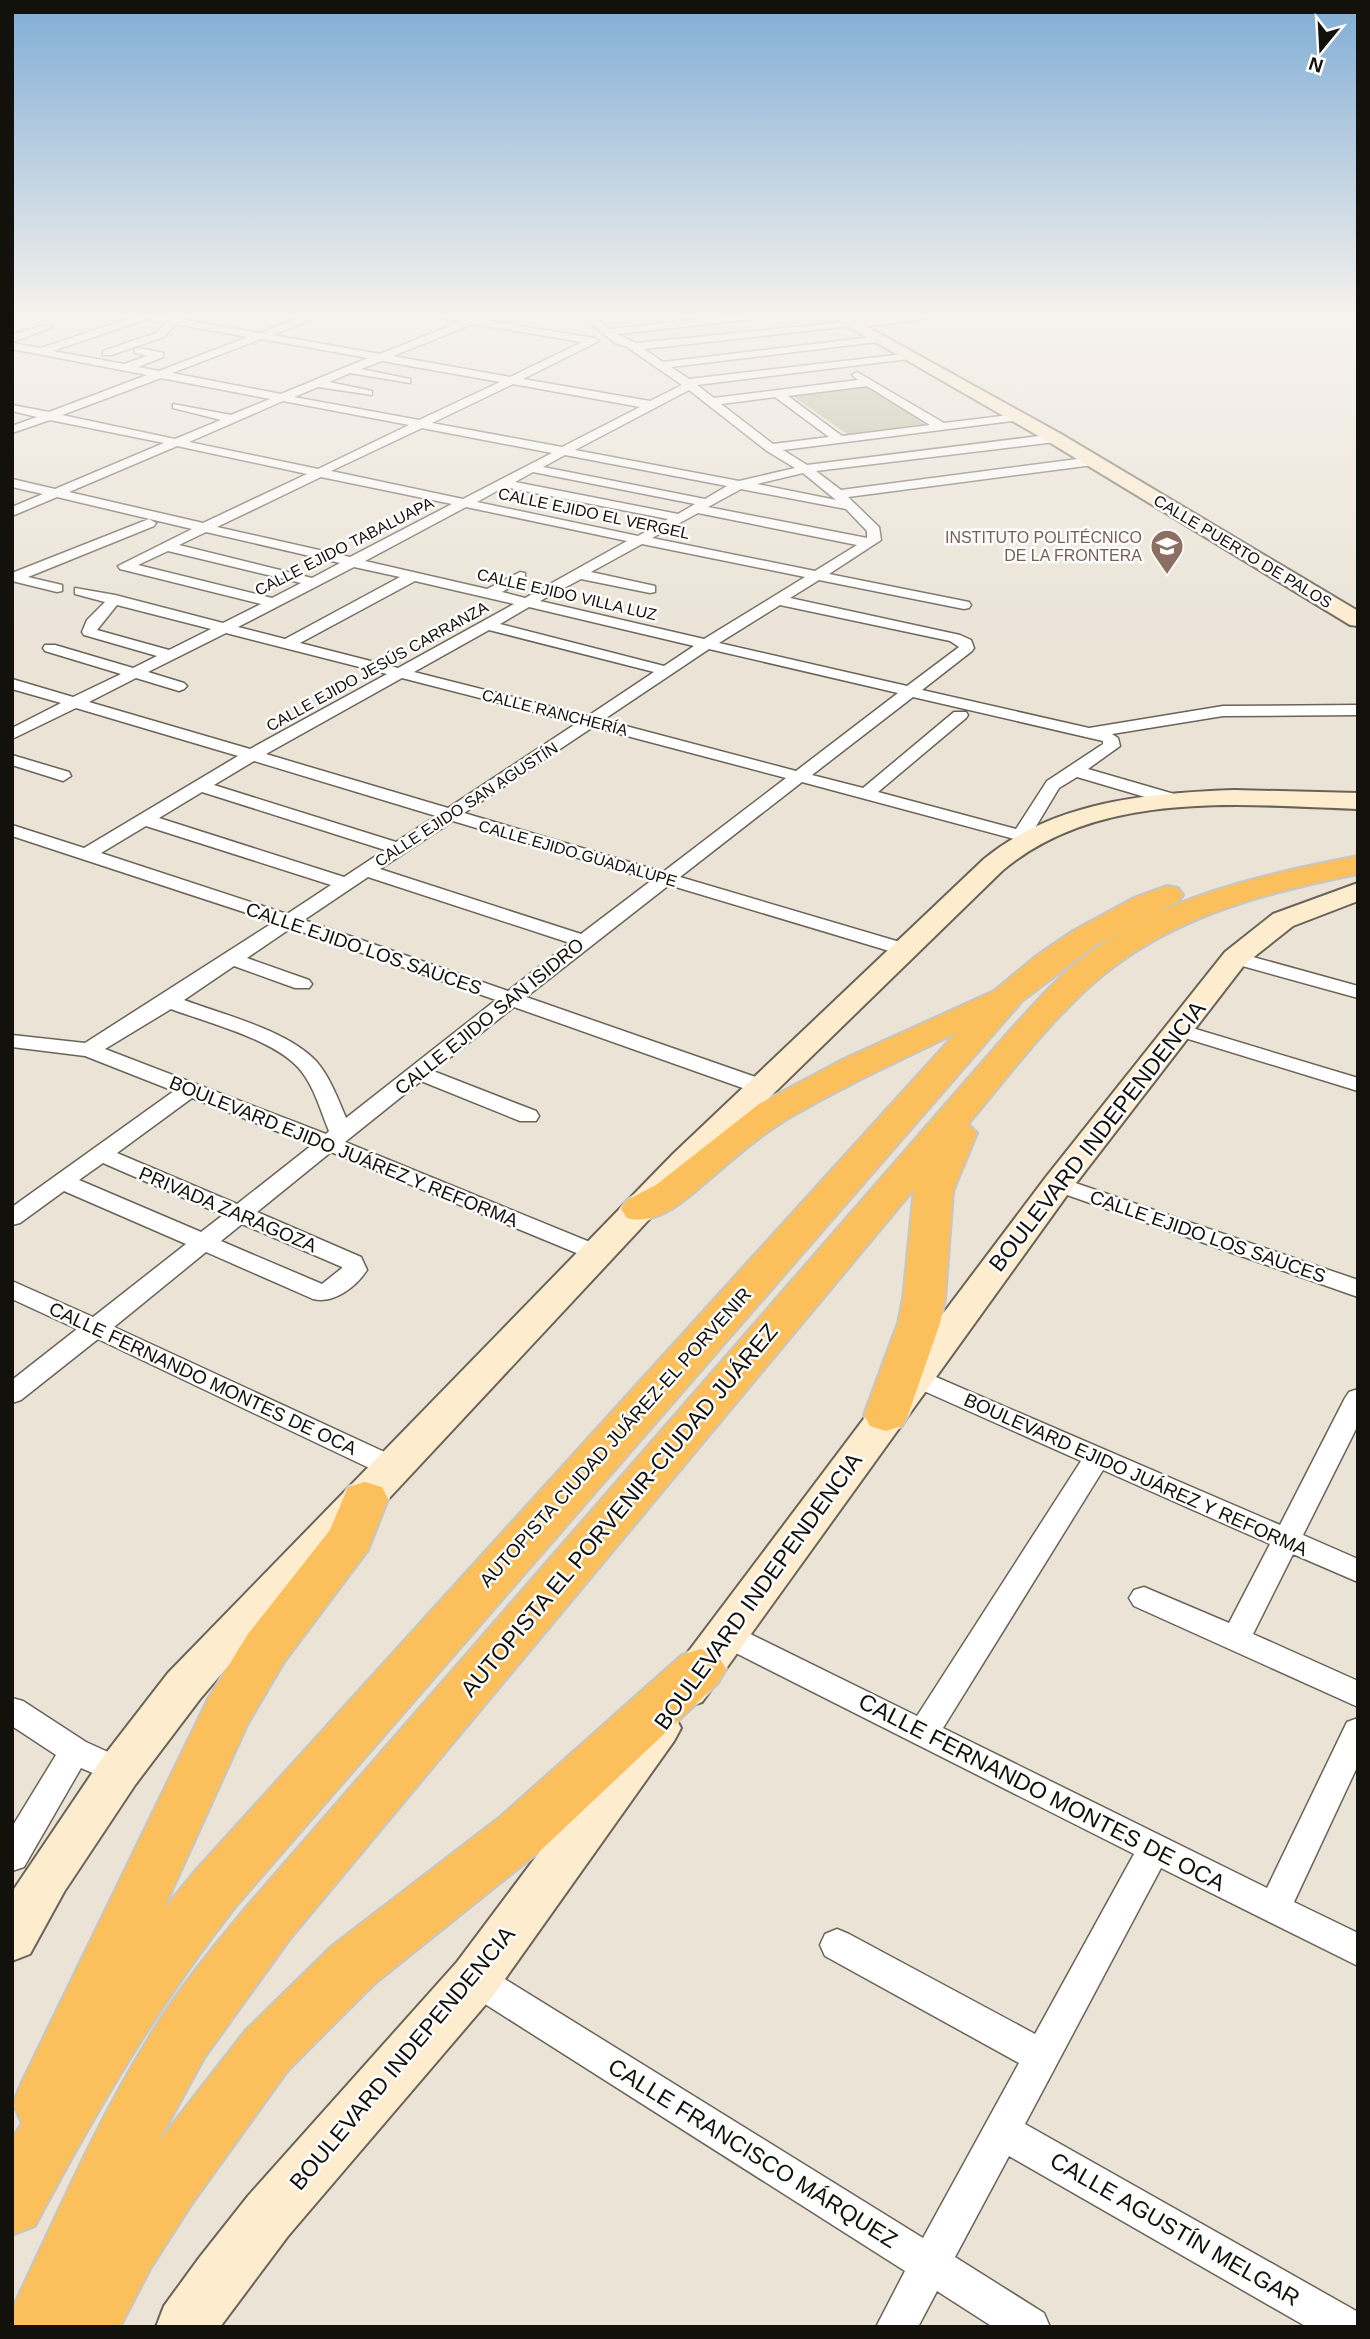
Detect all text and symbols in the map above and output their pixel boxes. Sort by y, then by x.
north arrow [1286,14,1356,84]
text: N [1306,53,1326,77]
street label: CALLE EJIDO EL VERGEL [497,485,691,542]
street label: CALLE PUERTO DE PALOS [1151,491,1335,611]
street label: CALLE EJIDO TABALUAPA [252,494,437,599]
school or university icon: INSTITUTO POLITÉCNICO DE LA FRONTERA [1148,527,1186,576]
place label: INSTITUTO POLITÉCNICO DE LA FRONTERA [945,528,1142,564]
street label: CALLE EJIDO VILLA LUZ [475,566,659,624]
street label: CALLE EJIDO JESÚS CARRANZA [263,597,491,735]
street label: CALLE RANCHERÍA [480,685,630,739]
street label: CALLE EJIDO SAN AGUSTÍN [371,738,561,870]
street label: CALLE EJIDO GUADALUPE [477,817,679,890]
street label: CALLE EJIDO LOS SAUCES [243,898,485,999]
street label: CALLE EJIDO SAN ISIDRO [391,934,588,1099]
street label: BOULEVARD INDEPENDENCIA [983,995,1211,1276]
street label: BOULEVARD EJIDO JUÁREZ Y REFORMA [167,1072,521,1231]
street label: PRIVADA ZARAGOZA [136,1163,320,1257]
street label: CALLE EJIDO LOS SAUCES [1087,1186,1329,1287]
street label: AUTOPISTA CIUDAD JUÁREZ-EL PORVENIR [475,1283,755,1591]
street label: CALLE FERNANDO MONTES DE OCA [46,1298,360,1459]
street label: AUTOPISTA EL PORVENIR-CIUDAD JUÁREZ [455,1318,783,1702]
street label: BOULEVARD EJIDO JUÁREZ Y REFORMA [961,1389,1311,1560]
street label: BOULEVARD INDEPENDENCIA [649,1447,868,1734]
street label: CALLE FERNANDO MONTES DE OCA [854,1688,1230,1896]
street label: BOULEVARD INDEPENDENCIA [284,1921,520,2195]
street label: CALLE FRANCISCO MÁRQUEZ [604,2053,902,2253]
street label: CALLE AGUSTÍN MELGAR [1046,2147,1304,2311]

